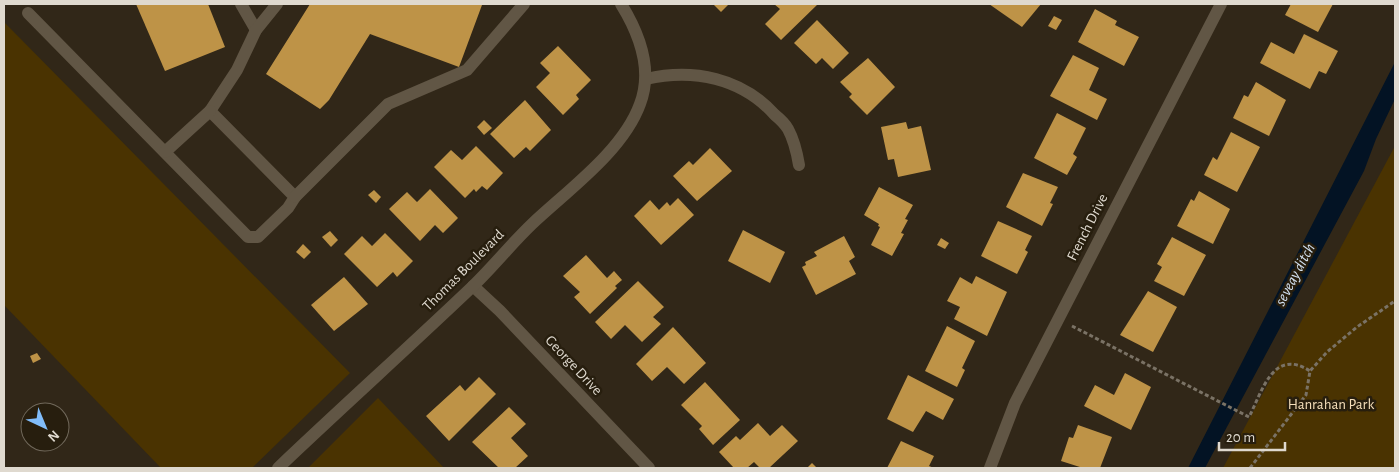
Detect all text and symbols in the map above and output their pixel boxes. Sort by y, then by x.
street label: French Drive [1064,191,1111,263]
street label: Thomas Boulevard [420,227,507,314]
water label: seveay ditch [1271,241,1318,309]
street label: George Drive [542,333,605,398]
park label: Hanrahan Park [1288,397,1374,412]
north arrow [20,402,70,452]
scale bar [1219,420,1285,452]
text: N [45,427,62,444]
text: 20 m [1226,430,1255,445]

